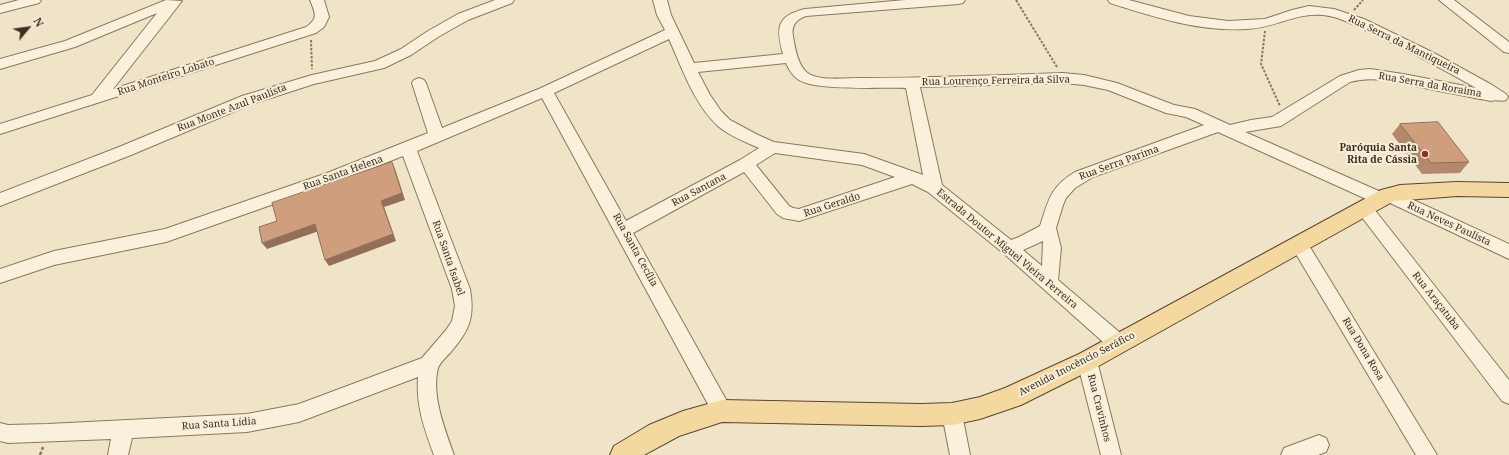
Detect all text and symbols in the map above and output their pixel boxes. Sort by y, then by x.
north arrow [8,8,48,48]
street label: Rua Serra da Mantiqueira [1346,13,1462,77]
text: N [30,15,48,29]
street label: Rua Monteiro Lobato [116,56,216,98]
street label: Rua Serra da Roraima [1378,70,1482,100]
street label: Rua Lourenço Ferreira da Silva [922,74,1070,88]
street label: Rua Monte Azul Paulista [176,82,288,134]
place label: Paróquia Santa Rita de Cássia [1339,142,1417,166]
street label: Rua Serra Parima [1077,143,1161,183]
marker: Paróquia Santa Rita de Cássia [1420,149,1430,159]
street label: Rua Santa Helena [301,153,385,193]
street label: Rua Santana [670,171,728,209]
street label: Estrada Doutor Miguel Vieira Ferreira [934,186,1080,312]
street label: Rua Geraldo [802,190,862,220]
street label: Rua Neves Paulista [1406,199,1492,249]
street label: Rua Santa Cecília [610,211,660,289]
street label: Rua Santa Isabel [429,219,467,297]
street label: Rua Araçatuba [1410,270,1462,332]
street label: Rua Dona Rosa [1339,315,1387,383]
street label: Avenida Inocêncio Seráfico [1017,329,1137,399]
street label: Rua Cravinhos [1085,373,1113,443]
street label: Rua Santa Lídia [181,415,257,433]

